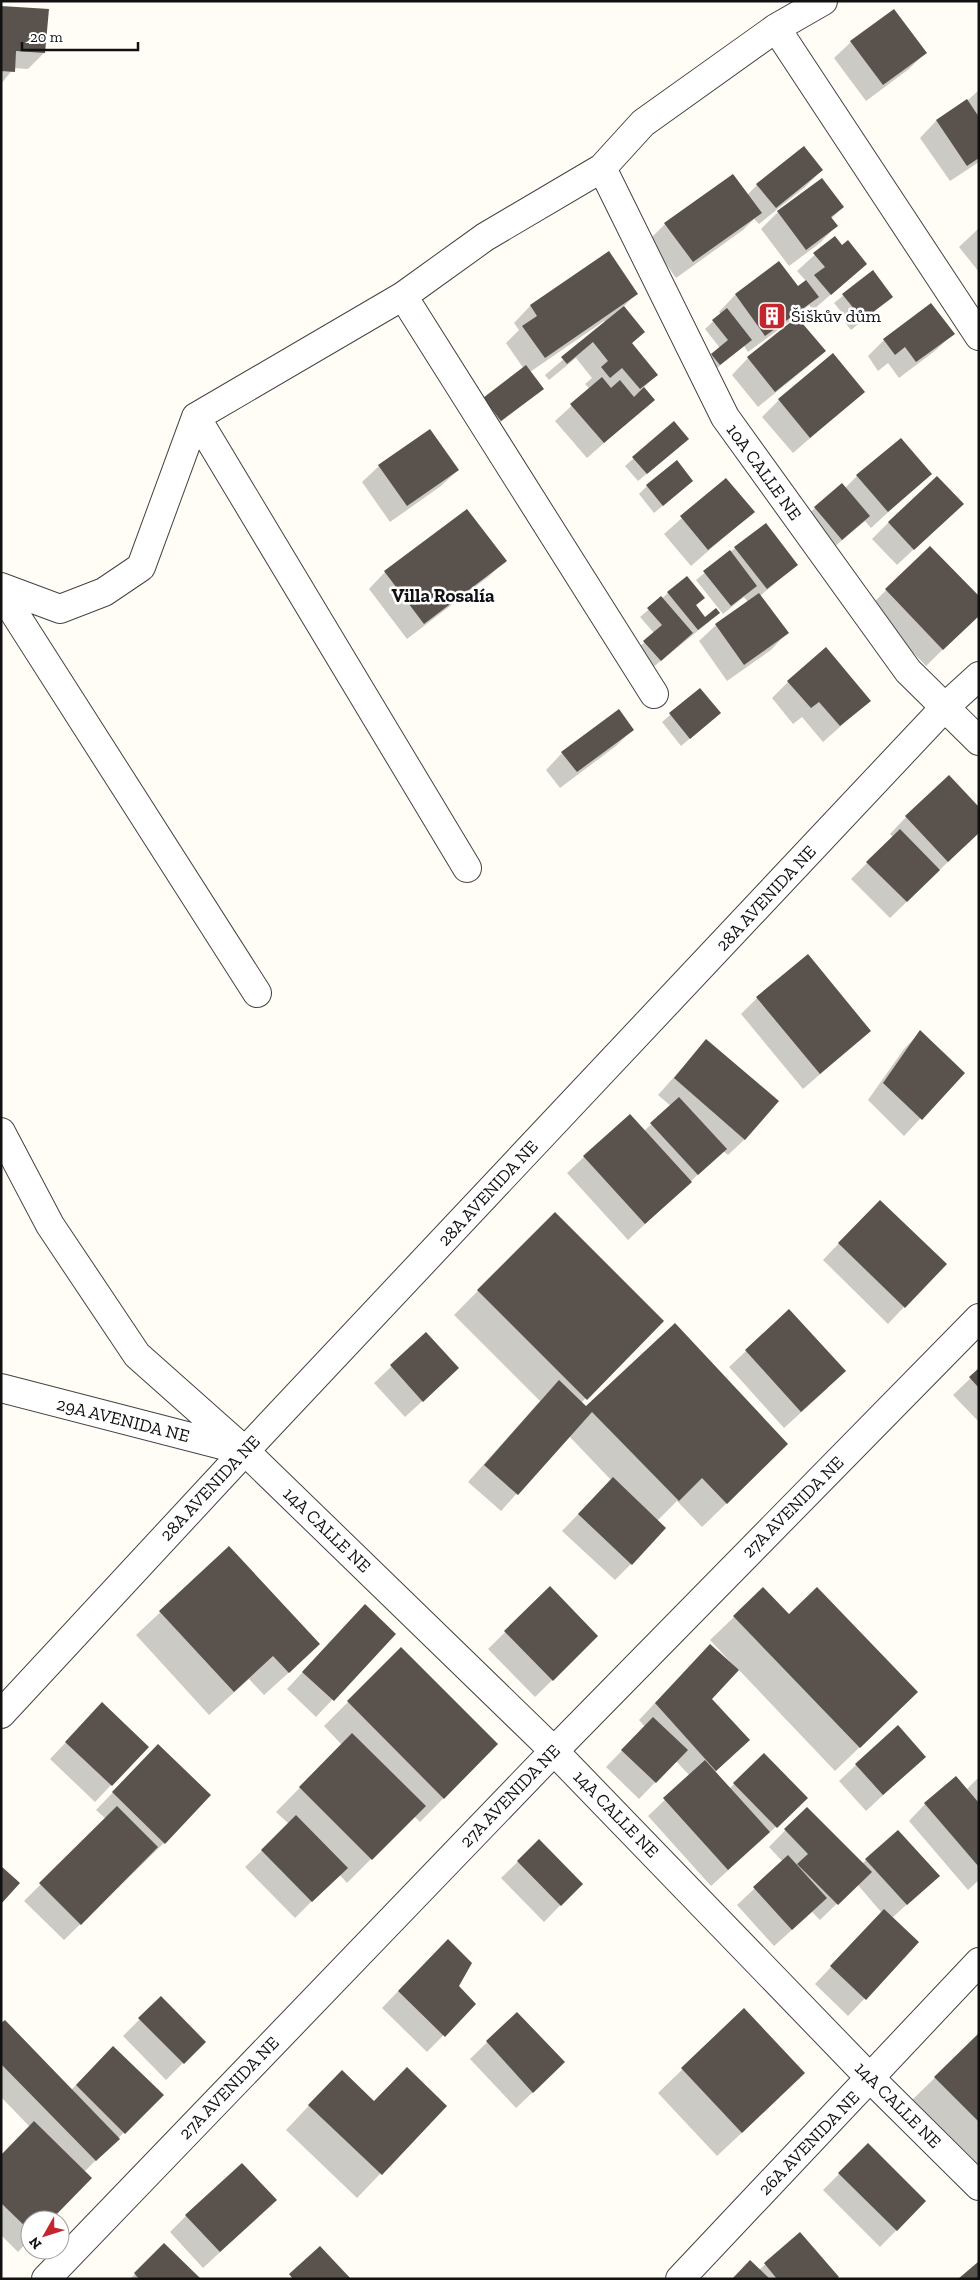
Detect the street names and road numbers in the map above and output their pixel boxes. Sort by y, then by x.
street label: 10A CALLE NE [722,420,806,524]
street label: 28A AVENIDA NE [711,841,821,955]
street label: 28A AVENIDA NE [433,1136,543,1250]
street label: 29A AVENIDA NE [54,1393,192,1447]
street label: 28A AVENIDA NE [155,1431,265,1545]
street label: 27A AVENIDA NE [738,1452,848,1562]
street label: 14A CALLE NE [279,1483,375,1577]
street label: 27A AVENIDA NE [455,1740,565,1852]
street label: 14A CALLE NE [569,1766,663,1862]
street label: 27A AVENIDA NE [174,2032,284,2144]
street label: 14A CALLE NE [850,2057,946,2153]
street label: 26A AVENIDA NE [754,2086,864,2200]

